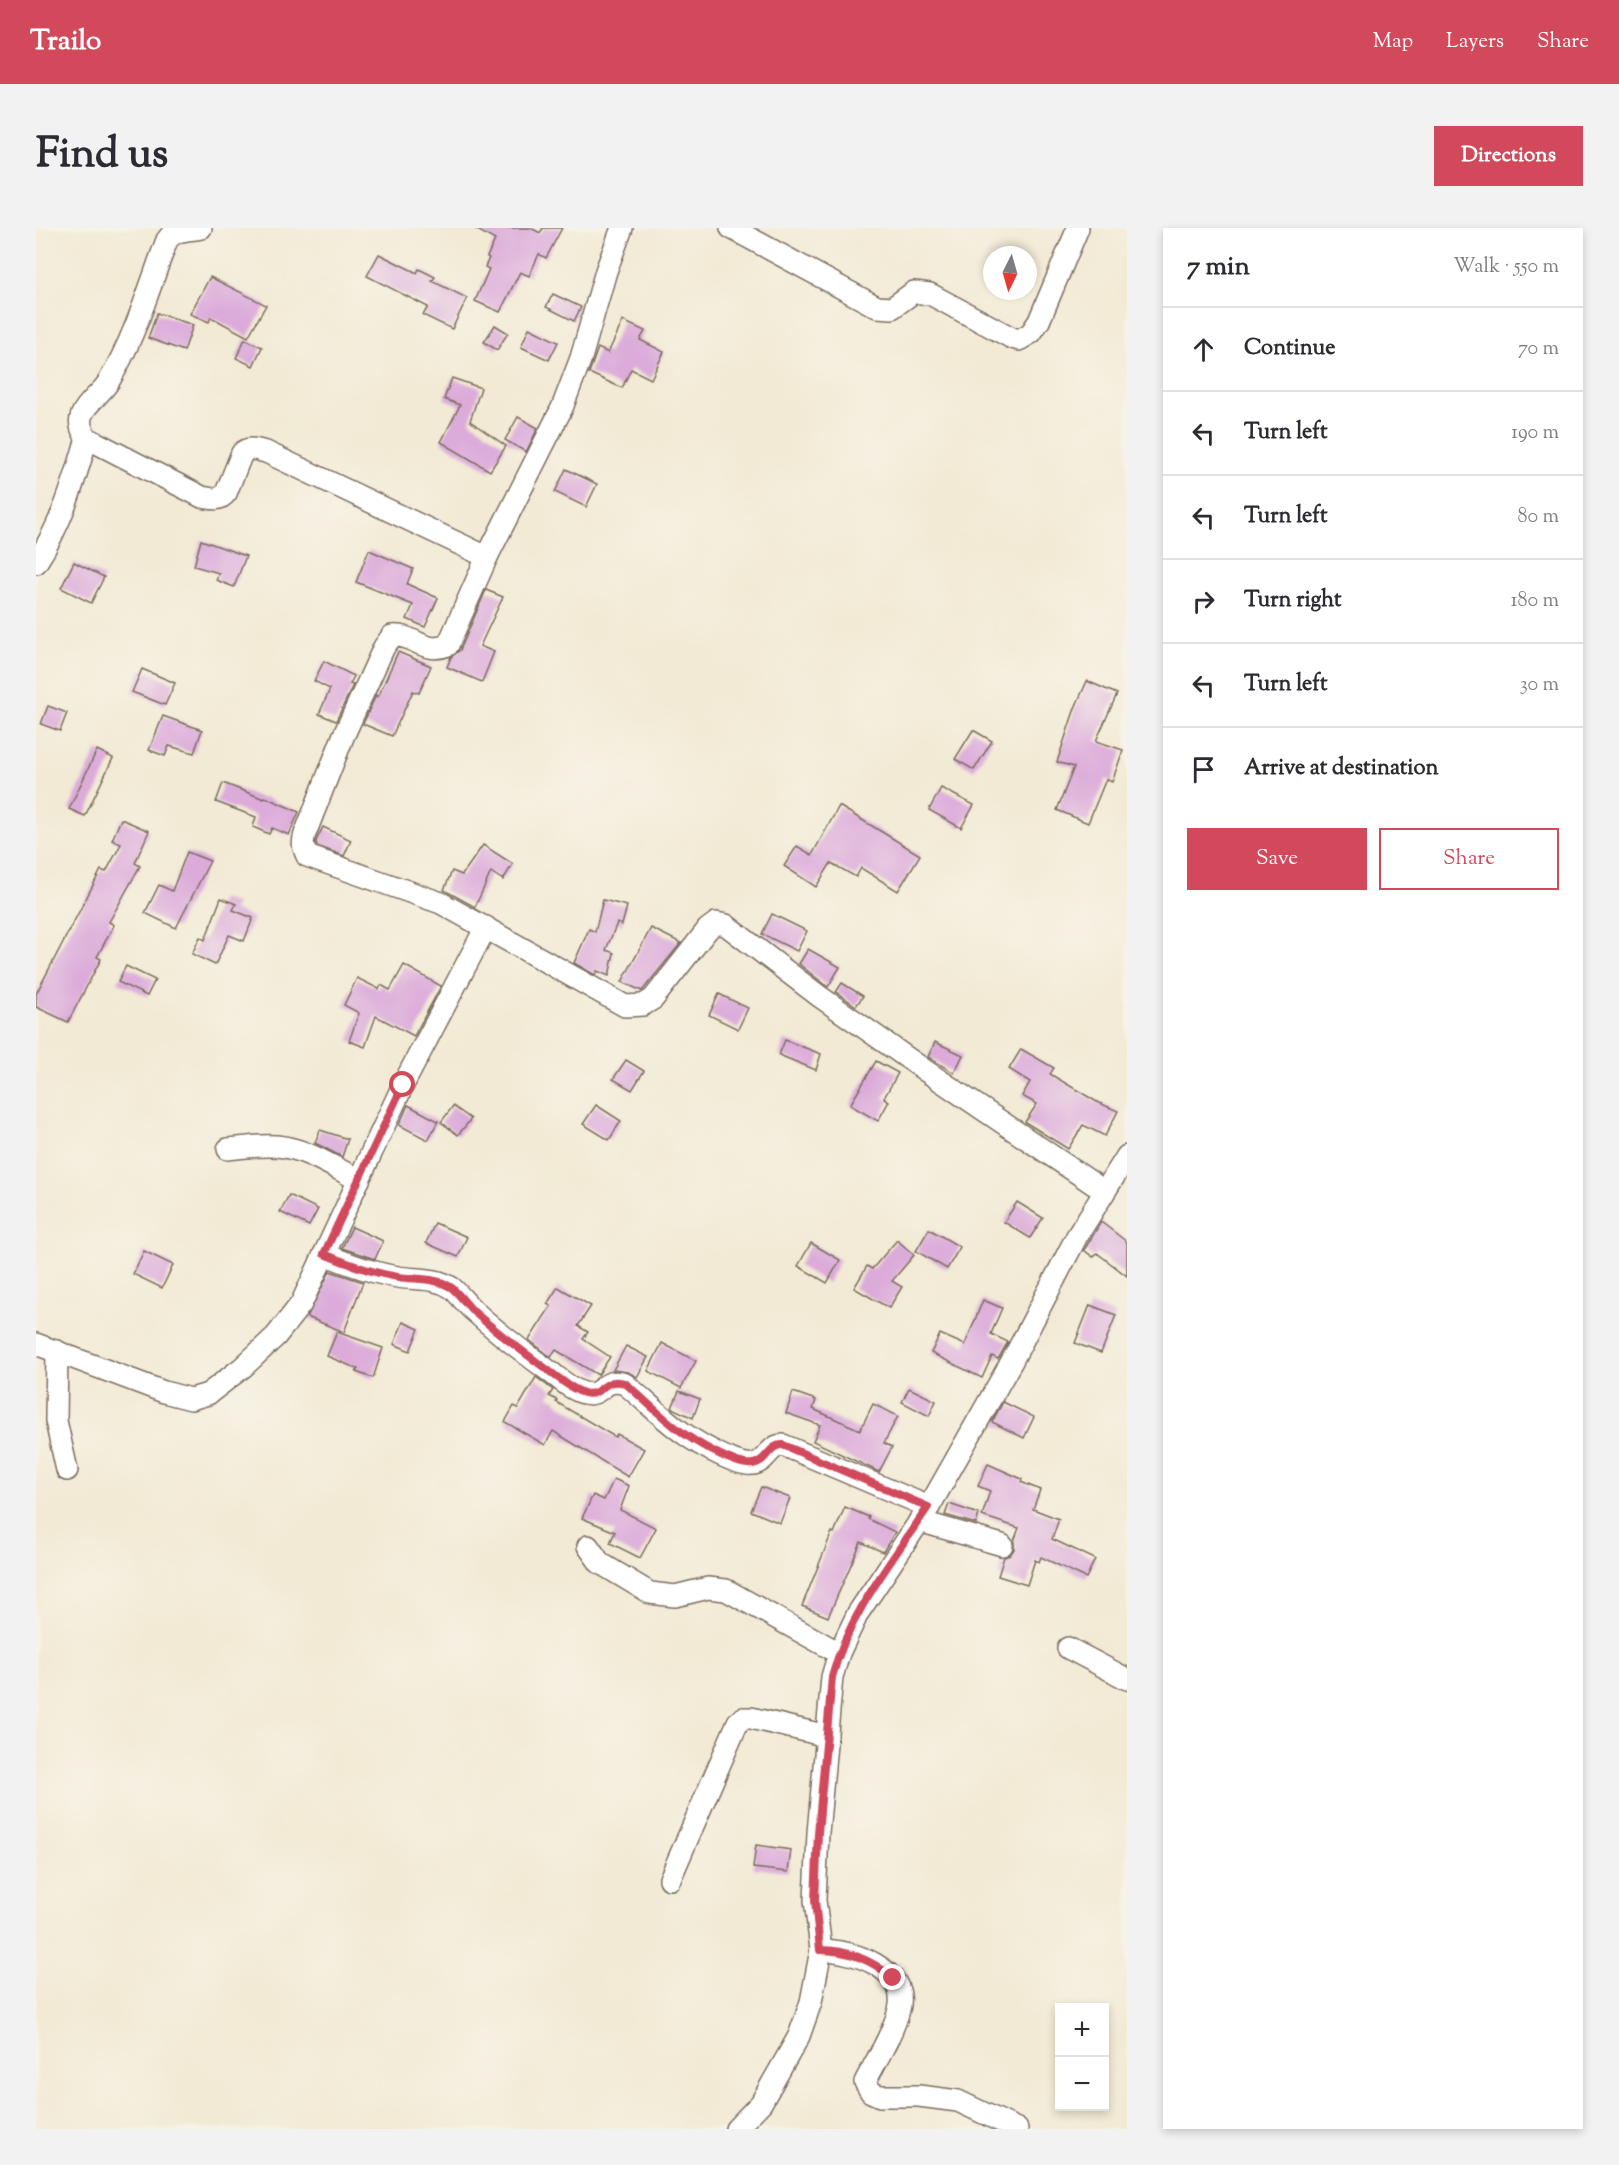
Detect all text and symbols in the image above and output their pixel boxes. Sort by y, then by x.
text: Trailo [30,22,101,62]
text: Map [1373,27,1413,57]
text: Layers [1446,27,1504,57]
text: Share [1537,27,1589,57]
text: Find us [36,126,168,186]
button: Directions [1434,126,1583,186]
north arrow [983,246,1037,300]
text: 7 min [1187,249,1250,286]
text: Walk · 550 m [1453,253,1559,282]
icon: ahead [1187,333,1220,366]
text: Continue [1244,333,1335,365]
text: 70 m [1518,335,1559,364]
icon: left [1187,417,1220,450]
text: Turn left [1244,417,1327,449]
text: 190 m [1511,419,1559,448]
icon: left [1187,501,1220,534]
text: Turn left [1244,501,1327,533]
text: 80 m [1518,503,1559,532]
icon: right [1187,585,1220,618]
text: Turn right [1244,585,1341,617]
text: 180 m [1511,587,1559,616]
icon: left [1187,669,1220,702]
text: Turn left [1244,669,1327,701]
text: 30 m [1520,671,1559,700]
icon: arrive [1187,753,1220,786]
text: Arrive at destination [1244,753,1439,785]
button: Save [1187,828,1367,890]
button: Share [1379,828,1559,890]
route start [389,1071,415,1097]
route end [879,1964,905,1990]
map controls [1055,2003,1109,2111]
button: + [1055,2003,1109,2057]
button: − [1055,2057,1109,2111]

